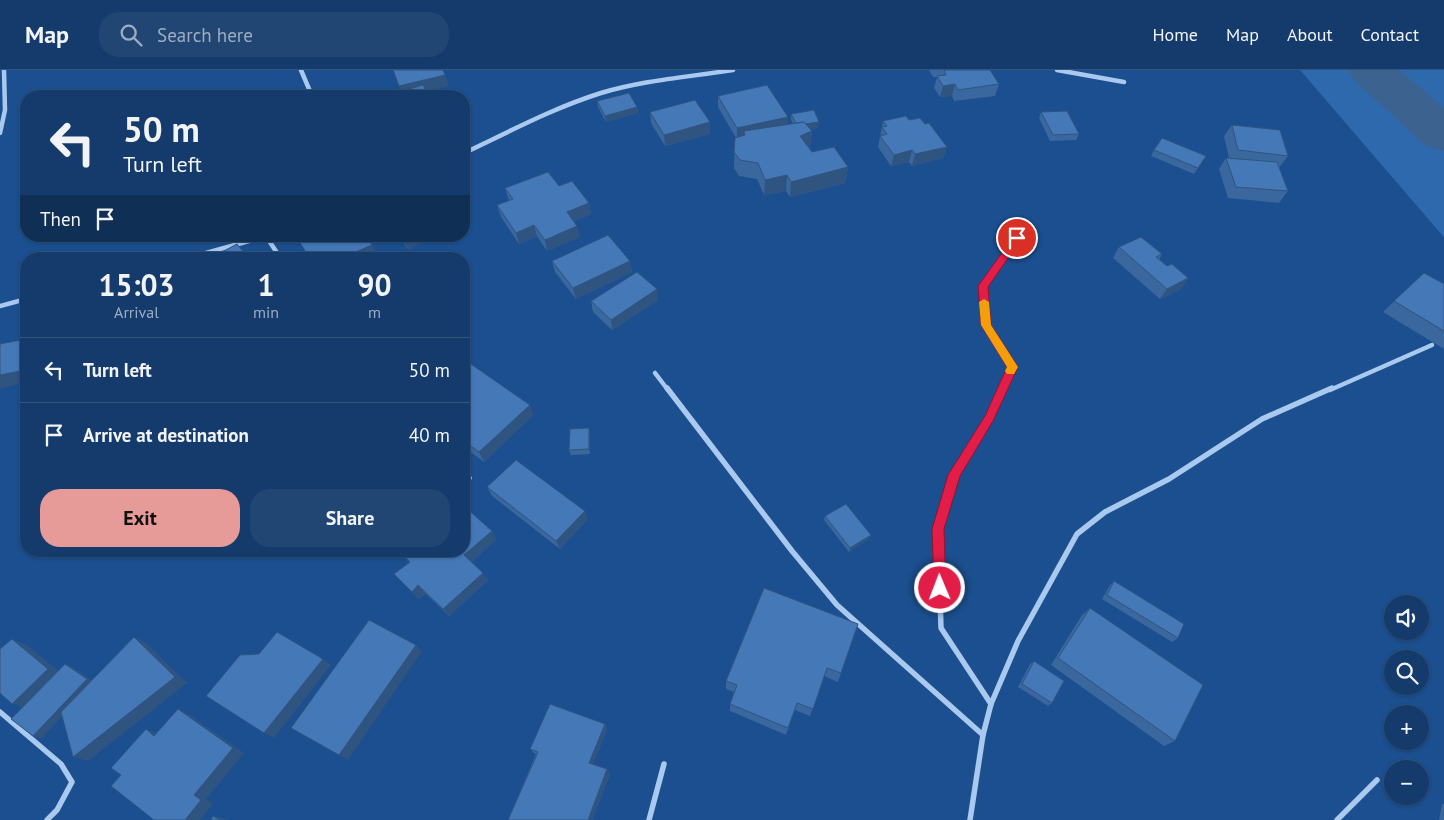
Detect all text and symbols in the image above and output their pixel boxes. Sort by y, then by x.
search box [99,12,449,57]
text: Map [25,19,69,50]
icon: search [117,21,145,49]
text: Search here [157,23,253,47]
text: Home [1152,23,1198,46]
text: Map [1226,23,1259,46]
text: About [1287,23,1333,46]
text: Contact [1361,23,1419,46]
text: 50 m [123,106,200,152]
icon: left [40,110,105,175]
text: Turn left [123,150,202,178]
icon: arrive [91,205,119,233]
text: Then [40,207,81,231]
pin [996,217,1038,259]
icon: arrive [1003,224,1031,252]
text: 15:03 [98,265,175,304]
text: 1 [258,265,275,304]
text: 90 [357,265,392,304]
text: Arrival [114,302,159,322]
text: min [253,302,279,322]
text: m [368,302,381,322]
icon: left [40,356,68,384]
text: Turn left [83,358,152,382]
text: 50 m [409,358,450,382]
icon: arrive [40,421,68,449]
text: Arrive at destination [83,423,249,447]
text: 40 m [409,423,450,447]
button: Exit [40,489,240,547]
button: Share [250,489,450,547]
position arrow [913,561,965,613]
map controls [1384,595,1429,805]
button: sound [1384,595,1429,640]
button: search [1384,650,1429,695]
button: + [1384,705,1429,750]
button: − [1384,760,1429,805]

